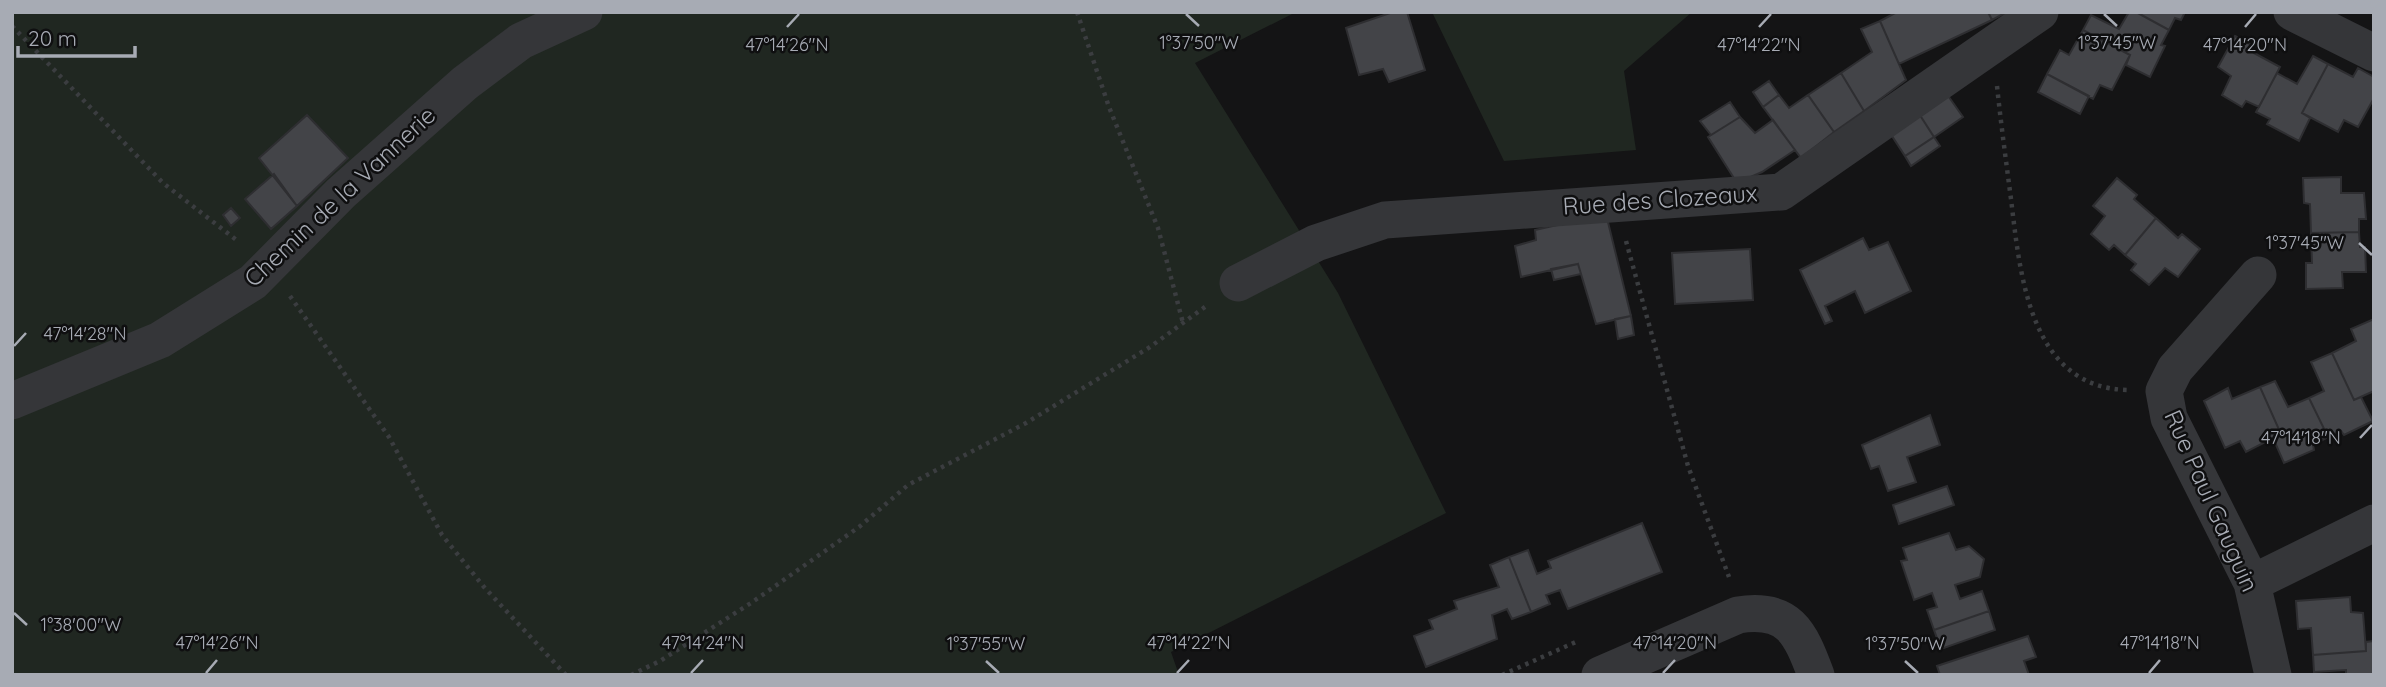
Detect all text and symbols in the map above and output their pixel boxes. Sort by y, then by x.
scale bar [18,14,135,58]
text: 20 m [28,25,77,51]
text: 1°37'50"W [1159,31,1239,54]
text: 1°37'45"W [2078,31,2156,54]
text: 47°14'26"N [745,33,829,56]
text: 47°14'22"N [1717,33,1801,56]
text: 47°14'20"N [2203,33,2287,56]
street label: Chemin de la Vannerie [237,100,441,293]
street label: Rue des Clozeaux [1562,177,1758,221]
text: 1°37'45"W [2266,231,2344,254]
text: 47°14'28"N [43,322,127,345]
street label: Rue Paul Gauguin [2158,405,2265,596]
text: 47°14'18"N [2261,426,2341,449]
text: 1°38'00"W [41,613,121,636]
text: 47°14'26"N [175,631,259,654]
text: 47°14'24"N [662,631,744,654]
text: 47°14'22"N [1147,631,1231,654]
text: 47°14'20"N [1633,631,1717,654]
text: 47°14'18"N [2120,631,2200,654]
text: 1°37'55"W [947,632,1025,655]
text: 1°37'50"W [1865,632,1945,655]

